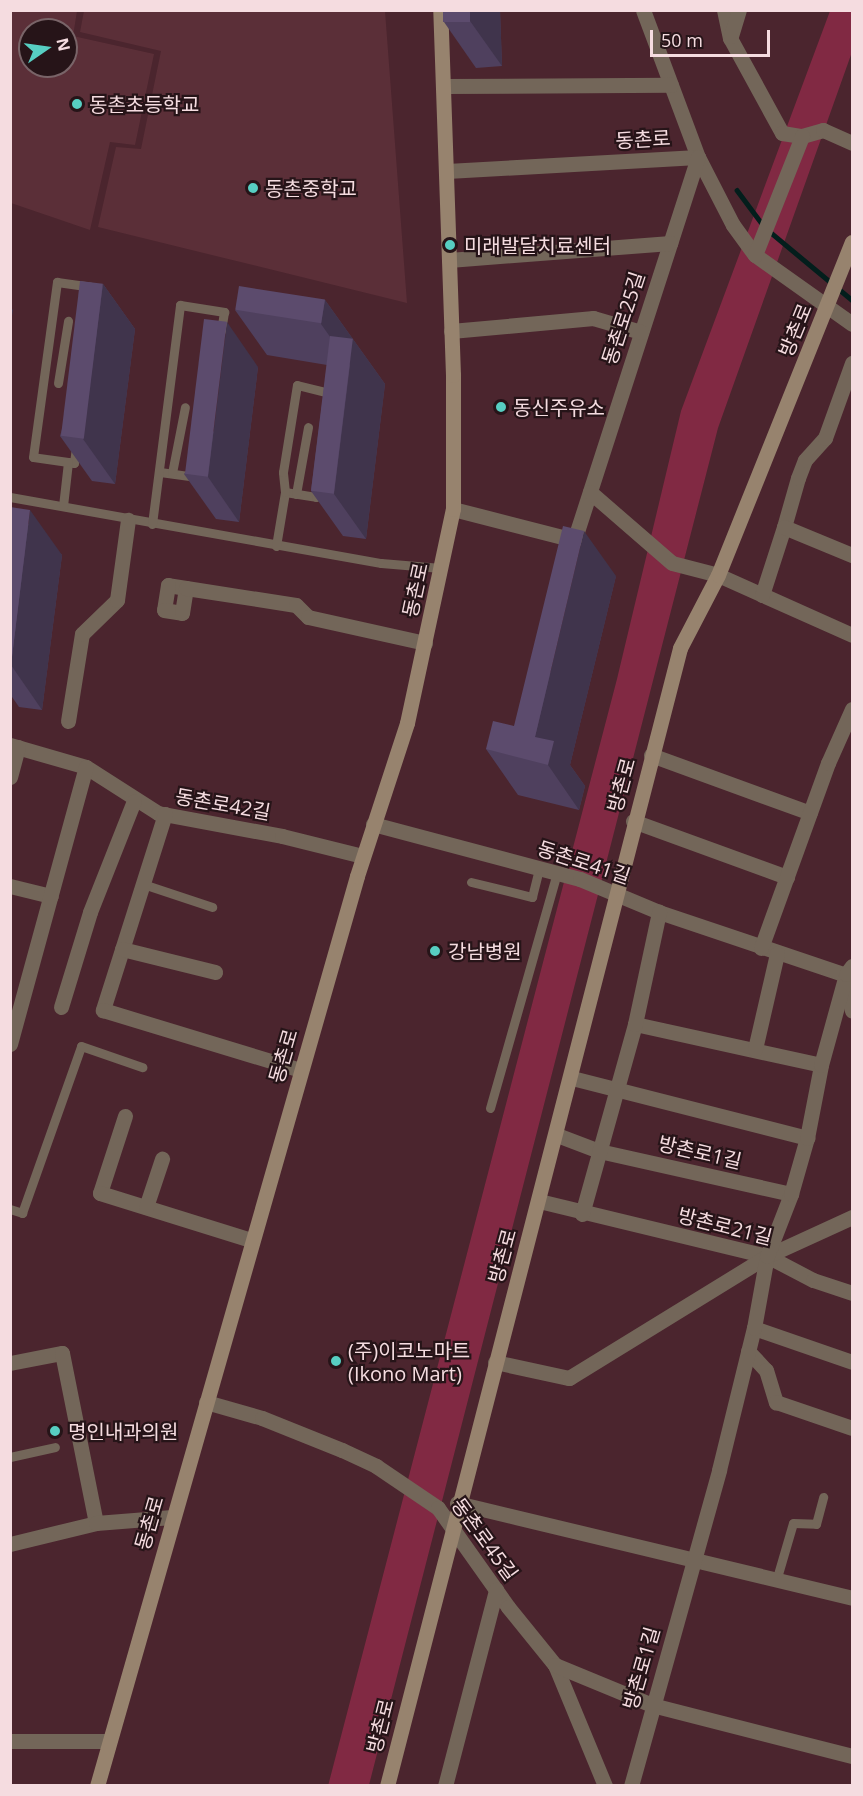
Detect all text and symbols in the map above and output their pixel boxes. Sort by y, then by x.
north arrow [18,18,78,78]
scale bar [653,18,773,56]
text: 50 m [661,28,703,52]
text: N [51,36,76,53]
place label: 동촌초등학교 [89,92,199,116]
marker: 동촌초등학교 [70,97,84,111]
street label: 동촌로 [615,126,671,152]
place label: 동촌중학교 [265,176,357,200]
marker: 동촌중학교 [246,181,260,195]
place label: 미래발달치료센터 [464,233,611,257]
marker: 미래발달치료센터 [441,236,459,254]
street label: 동촌로25길 [597,268,649,368]
street label: 방촌로 [774,300,816,360]
place label: 동신주유소 [513,395,605,419]
marker: 동신주유소 [494,400,508,414]
street label: 동촌로 [398,561,432,619]
street label: 방촌로 [602,755,640,815]
street label: 동촌로42길 [173,784,273,824]
street label: 동촌로41길 [534,836,634,888]
place label: 강남병원 [448,939,522,963]
marker: 강남병원 [426,942,444,960]
street label: 동촌로 [264,1026,302,1086]
street label: 방촌로1길 [656,1131,744,1173]
street label: 방촌로21길 [675,1203,775,1249]
street label: 방촌로 [483,1226,521,1286]
place label: (주)이코노마트 (Ikono Mart) [348,1338,470,1385]
marker: (주)이코노마트 (Ikono Mart) [329,1354,343,1368]
place label: 명인내과의원 [68,1419,178,1443]
marker: 명인내과의원 [46,1422,64,1440]
street label: 동촌로 [130,1493,168,1553]
street label: 동촌로45길 [447,1493,523,1585]
street label: 방촌로1길 [618,1624,664,1712]
street label: 방촌로 [362,1696,398,1756]

